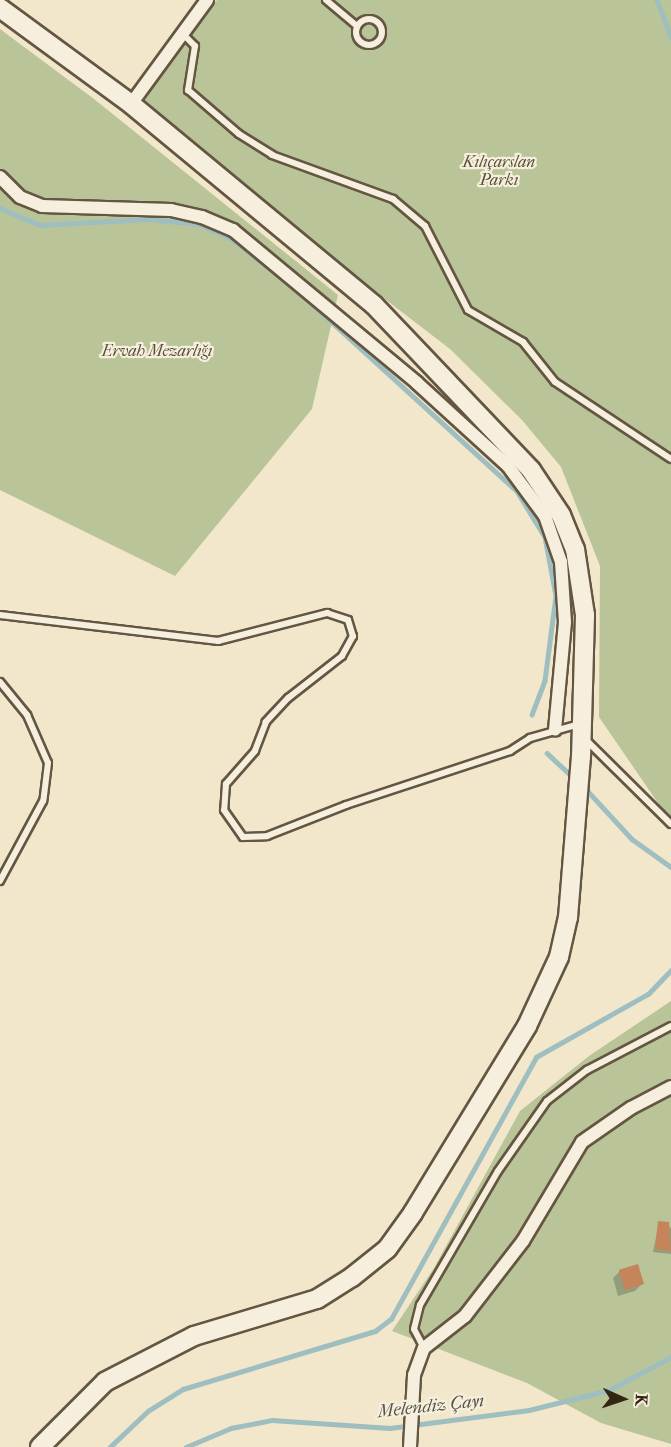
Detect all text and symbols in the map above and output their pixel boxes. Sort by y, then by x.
park label: Kılıçarslan Parkı [463,152,535,190]
park label: Ervah Mezarlığı [102,341,212,361]
north arrow [593,1369,653,1429]
water label: Melendiz Çayı [377,1391,485,1423]
text: K [632,1394,651,1406]

